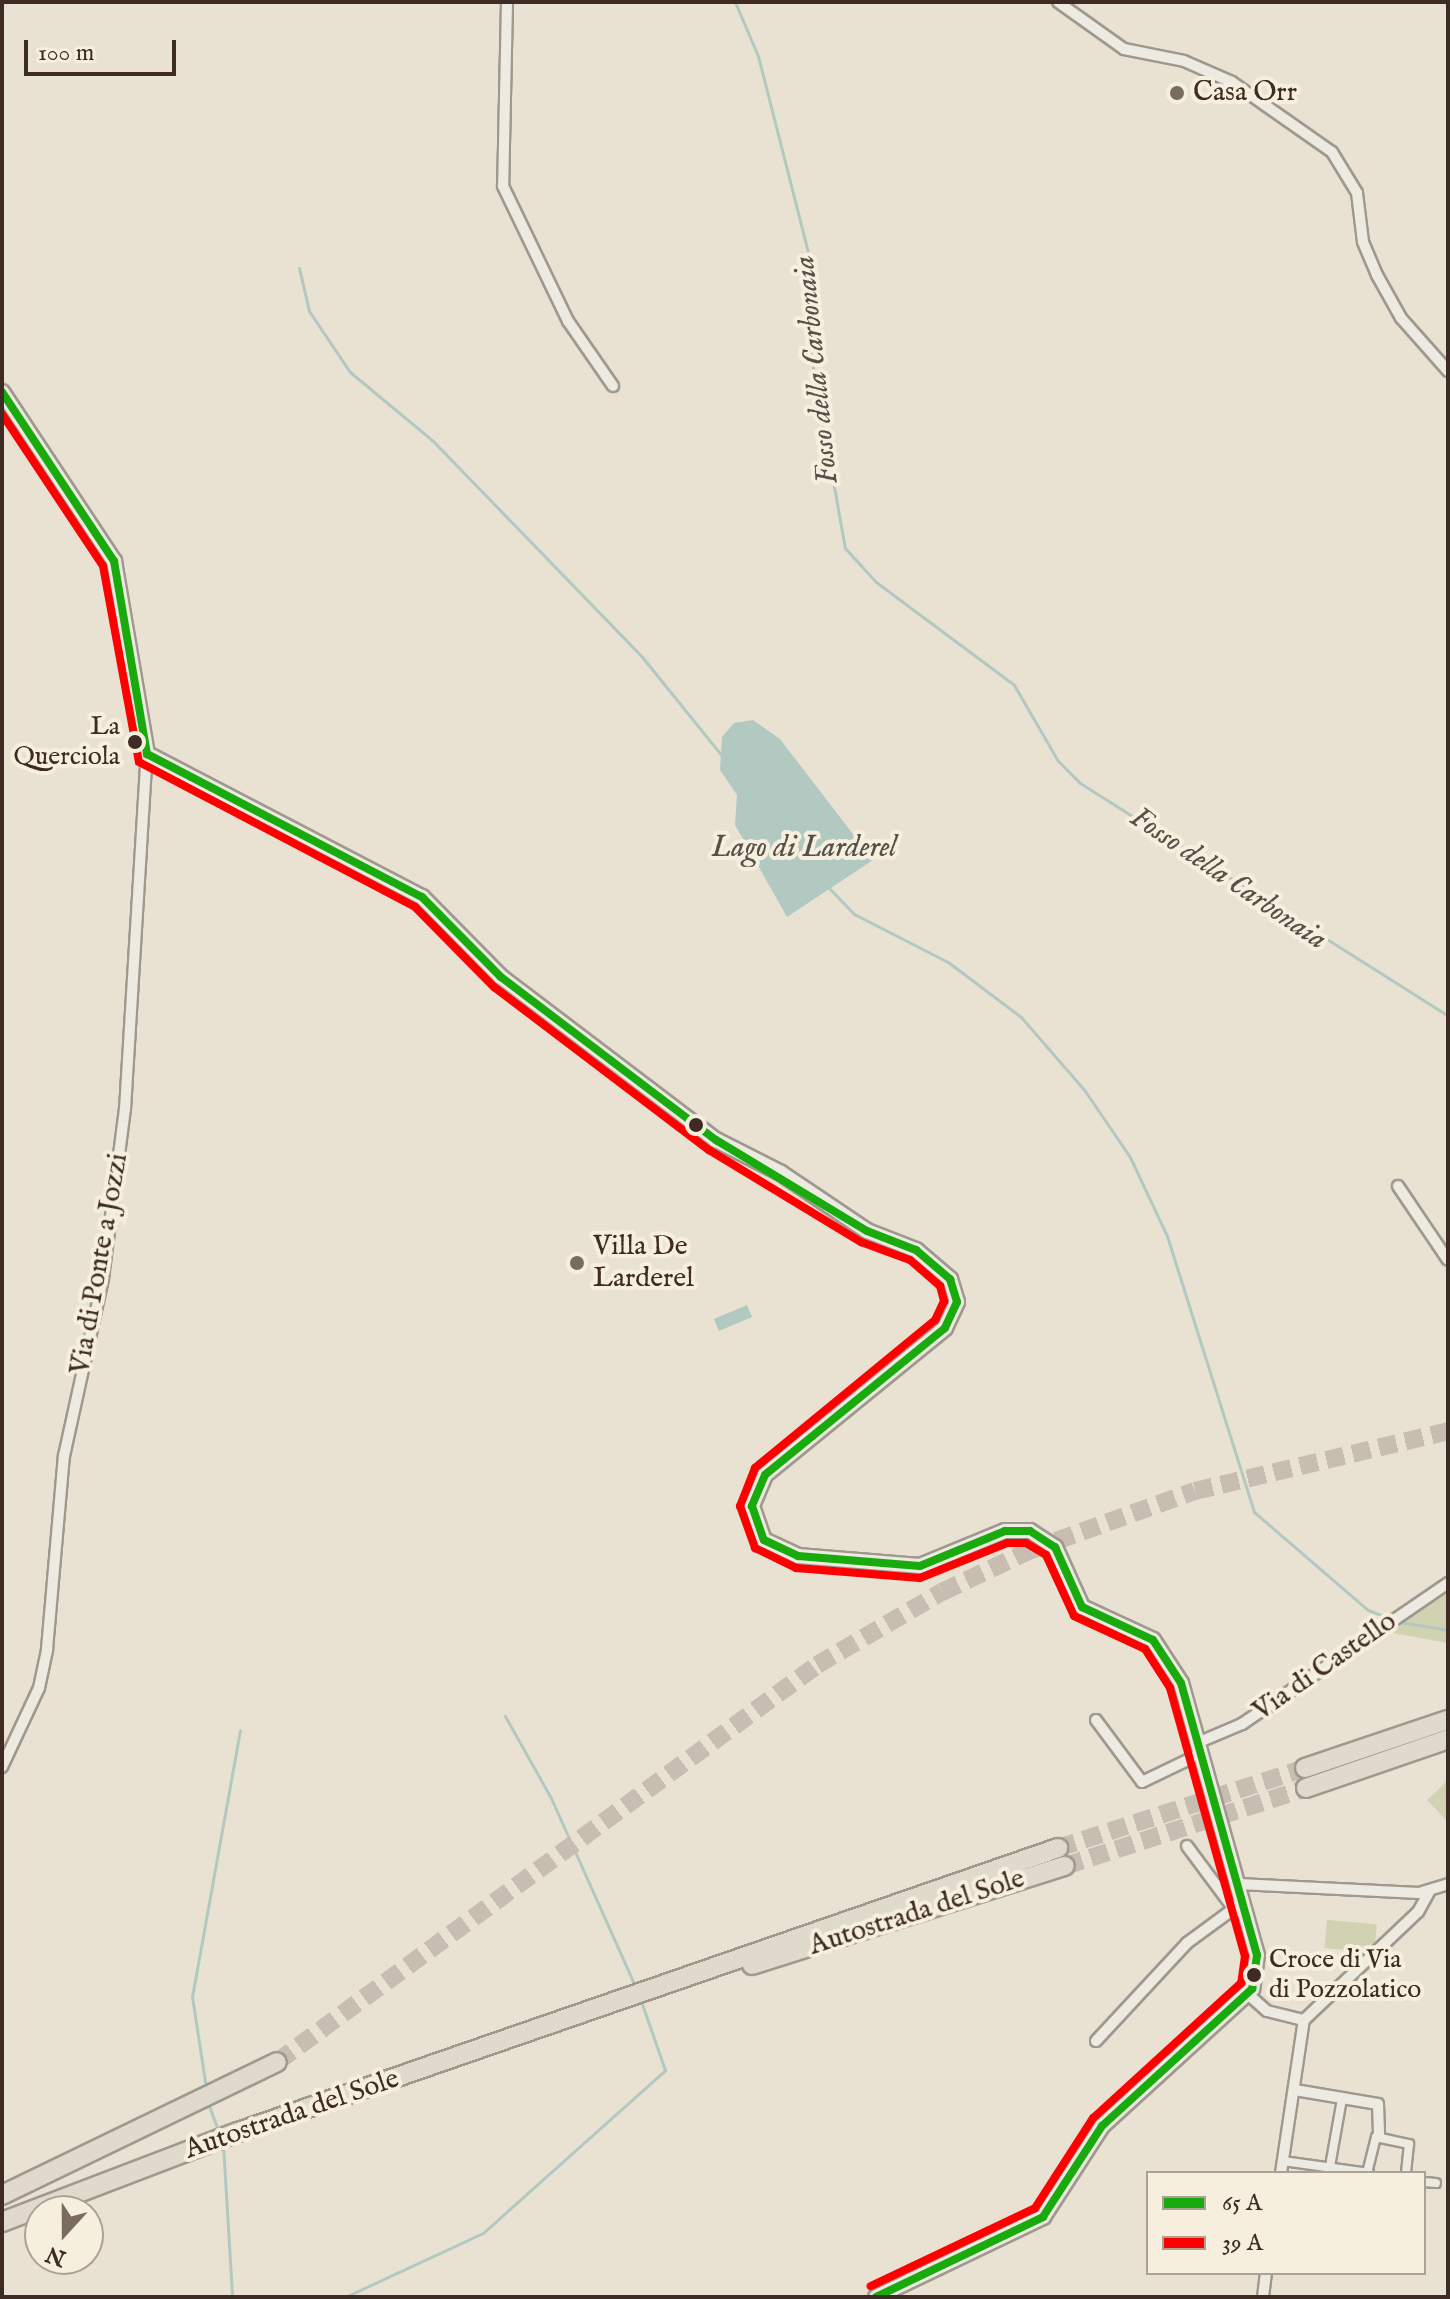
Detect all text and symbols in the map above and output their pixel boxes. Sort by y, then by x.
scale bar [28,24,180,74]
text: 100 m [38,38,94,69]
place label: Casa Orr [1193,76,1297,110]
marker: Casa Orr [1168,84,1186,102]
water label: Fosso della Carbonaia [787,254,847,486]
place label: La Querciola [13,711,120,772]
marker: La Querciola [127,734,143,750]
water label: Fosso della Carbonaia [1123,800,1333,958]
water label: Lago di Larderel [712,830,896,866]
unlabelled marker [688,1117,704,1133]
street label: Via di Ponte a Jozzi [64,1151,136,1377]
place label: Villa De Larderel [593,1230,694,1296]
marker: Villa De Larderel [568,1254,586,1272]
street label: Via di Castello [1247,1605,1403,1729]
street label: Autostrada del Sole [805,1862,1029,1964]
place label: Croce di Via di Pozzolatico [1269,1944,1421,2006]
marker: Croce di Via di Pozzolatico [1246,1967,1262,1983]
street label: Autostrada del Sole [180,2063,404,2167]
legend [1146,2171,1426,2275]
text: 65 A [1222,2188,1262,2219]
north arrow [24,2195,104,2275]
text: 39 A [1222,2228,1263,2259]
text: N [42,2239,70,2272]

